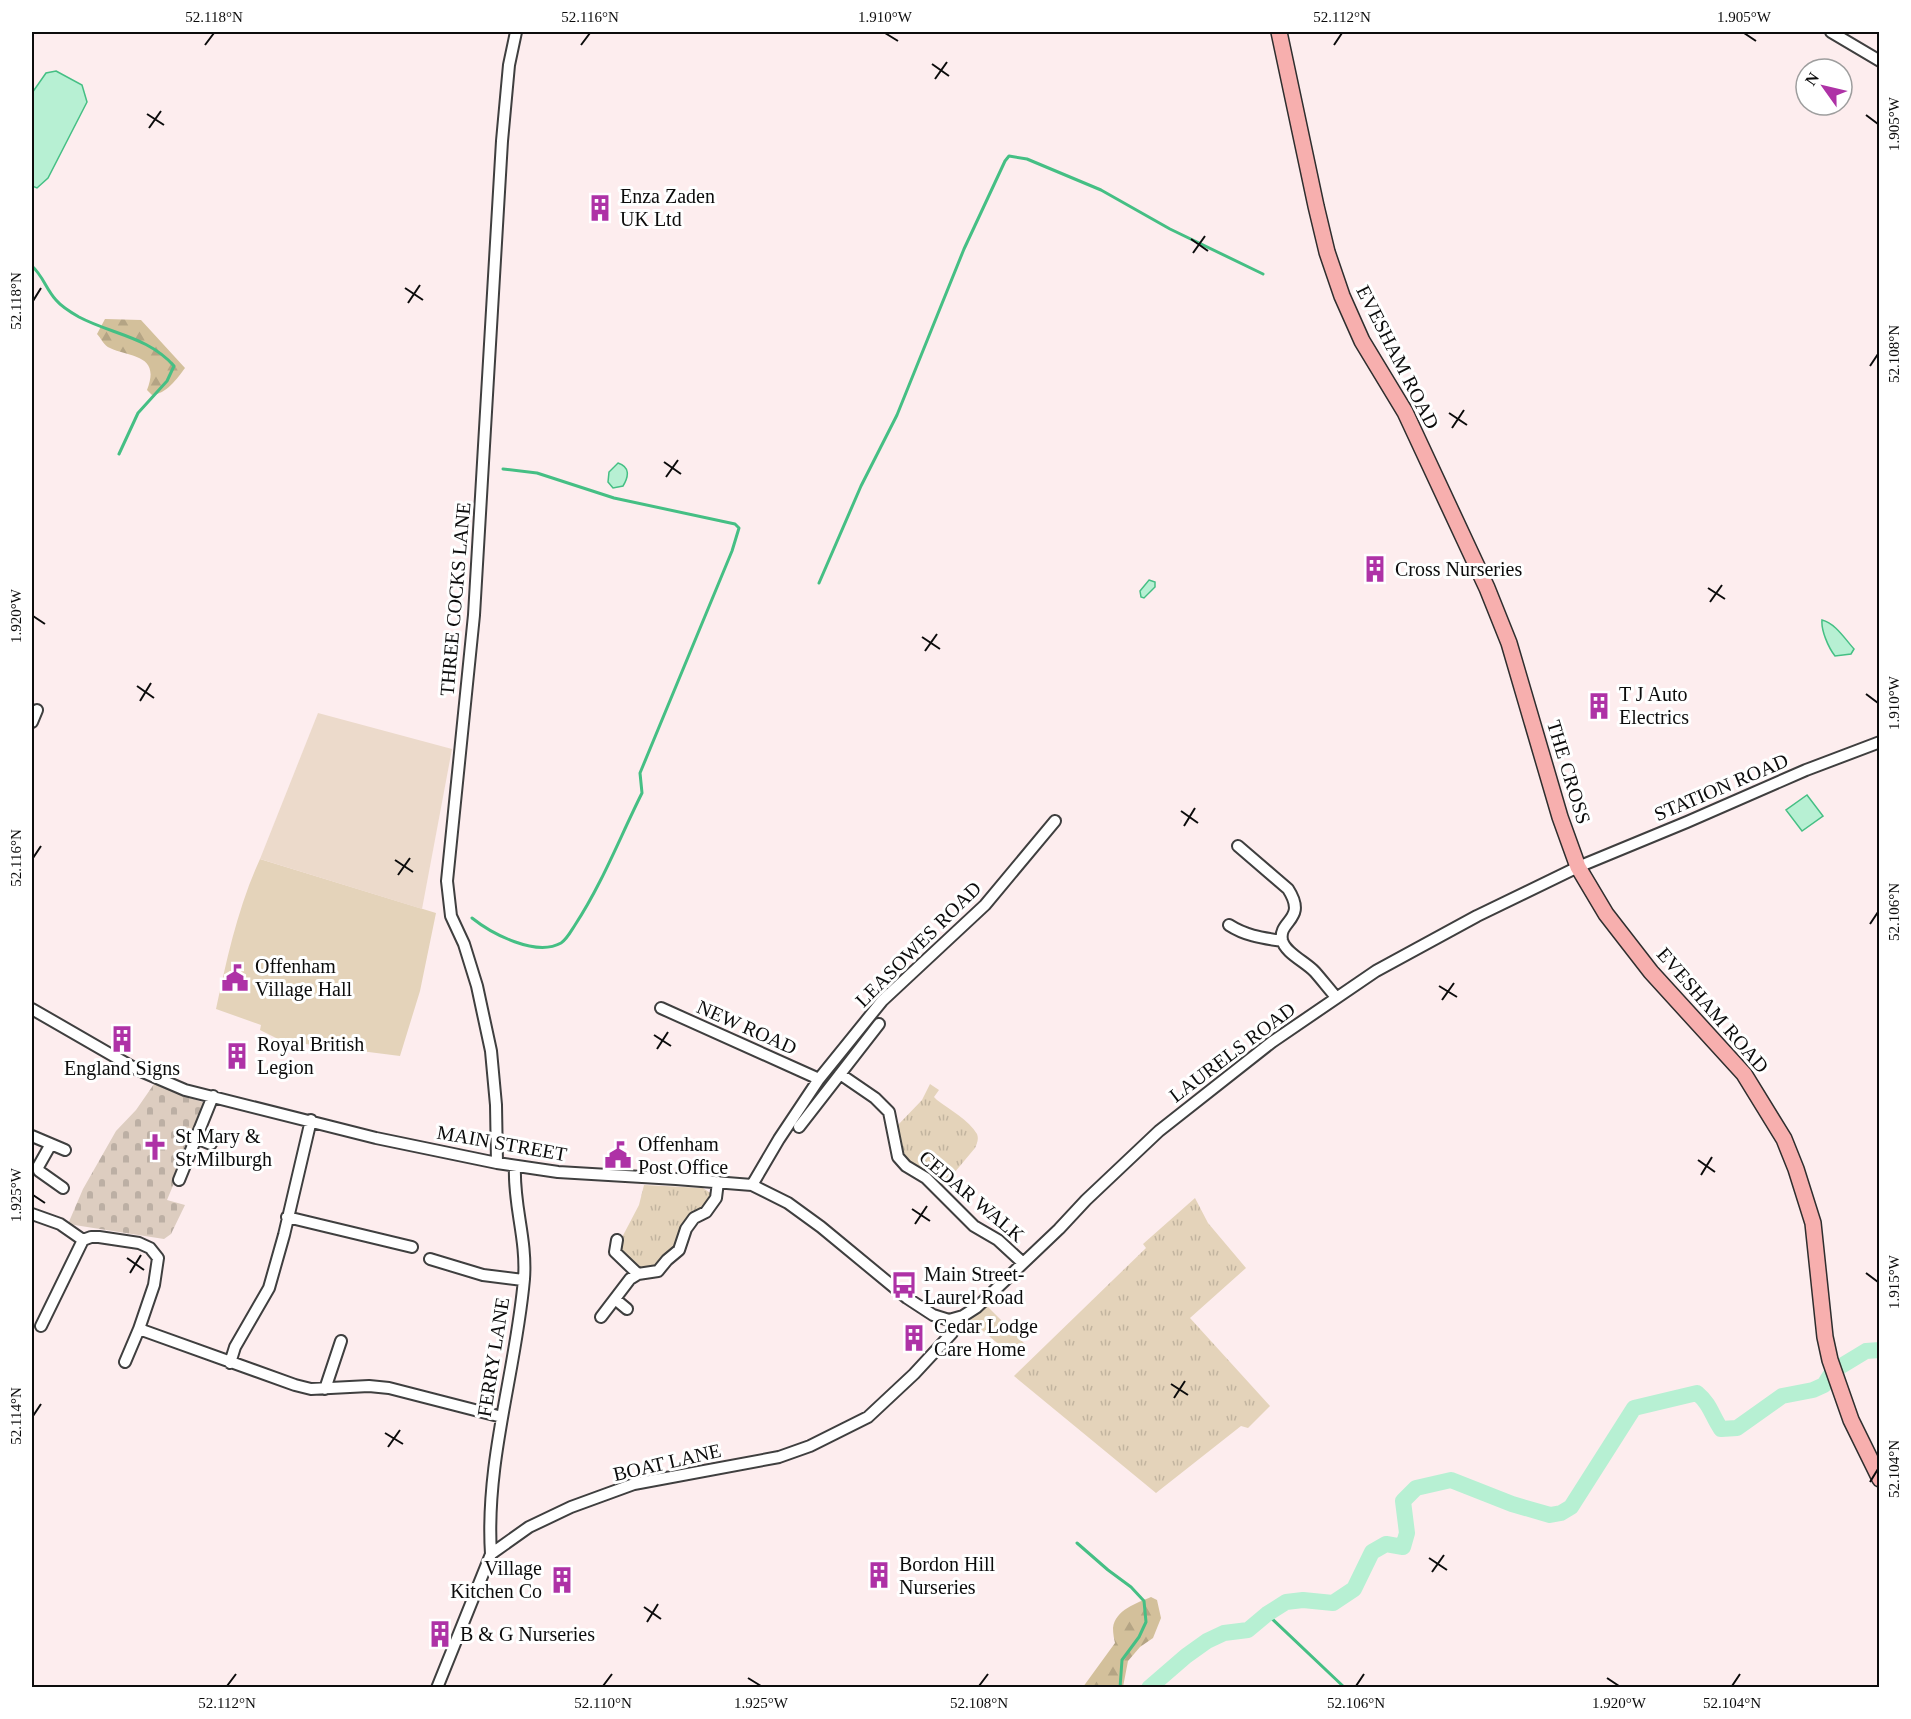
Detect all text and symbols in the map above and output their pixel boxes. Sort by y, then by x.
text: 52.118°N [185,9,243,25]
text: 52.116°N [561,9,619,25]
text: 1.910°W [858,9,913,25]
text: 52.112°N [1313,9,1371,25]
text: 1.905°W [1717,9,1772,25]
north arrow [1794,57,1854,117]
text: N [1802,69,1823,88]
text: 1.905°W [1886,96,1902,151]
place label: Enza Zaden UK Ltd [620,185,715,230]
building icon: Enza Zaden UK Ltd [585,193,615,223]
text: 52.118°N [8,272,24,330]
street label: EVESHAM ROAD [1352,281,1444,433]
text: 52.108°N [1886,325,1902,383]
street label: THREE COCKS LANE [436,501,474,697]
building icon: Cross Nurseries [1360,554,1390,584]
place label: Cross Nurseries [1395,558,1522,580]
text: 1.920°W [8,588,24,643]
text: 1.910°W [1886,675,1902,730]
place label: T J Auto Electrics [1619,683,1689,728]
building icon: T J Auto Electrics [1584,691,1614,721]
street label: THE CROSS [1543,718,1595,826]
street label: STATION ROAD [1651,749,1791,825]
text: 52.116°N [8,829,24,887]
street label: LEASOWES ROAD [851,877,985,1011]
text: 52.106°N [1886,883,1902,941]
street label: EVESHAM ROAD [1653,943,1773,1077]
place label: Offenham Village Hall [255,955,353,1001]
public building icon: Offenham Village Hall [220,963,250,993]
street label: NEW ROAD [694,995,800,1059]
street label: LAURELS ROAD [1165,998,1299,1106]
building icon: England Signs [107,1024,137,1054]
place label: Royal British Legion [257,1033,364,1079]
building icon: Royal British Legion [222,1041,252,1071]
place label: England Signs [64,1057,180,1080]
street label: MAIN STREET [435,1121,569,1165]
place label: St Mary & St Milburgh [175,1125,272,1171]
church icon: St Mary & St Milburgh [140,1132,170,1162]
place label: Offenham Post Office [638,1133,728,1178]
public building icon: Offenham Post Office [603,1140,633,1170]
street label: CEDAR WALK [915,1146,1029,1247]
text: 1.925°W [8,1167,24,1222]
text: 1.915°W [1886,1254,1902,1309]
place label: Main Street- Laurel Road [924,1263,1025,1308]
bus stop icon: Main Street- Laurel Road [889,1270,919,1300]
street label: FERRY LANE [473,1296,513,1418]
place label: Cedar Lodge Care Home [934,1315,1038,1360]
building icon: Cedar Lodge Care Home [899,1323,929,1353]
text: 52.114°N [8,1387,24,1445]
street label: BOAT LANE [611,1439,723,1485]
text: 52.104°N [1886,1440,1902,1498]
place label: Bordon Hill Nurseries [899,1553,996,1598]
place label: Village Kitchen Co [450,1557,542,1602]
building icon: Bordon Hill Nurseries [864,1560,894,1590]
building icon: Village Kitchen Co [547,1565,577,1595]
building icon: B & G Nurseries [425,1619,455,1649]
place label: B & G Nurseries [460,1623,595,1645]
text: 52.112°N [198,1695,256,1711]
text: 52.110°N [574,1695,632,1711]
text: 1.925°W [734,1695,789,1711]
text: 52.108°N [950,1695,1008,1711]
text: 52.106°N [1327,1695,1385,1711]
text: 1.920°W [1592,1695,1647,1711]
text: 52.104°N [1703,1695,1761,1711]

